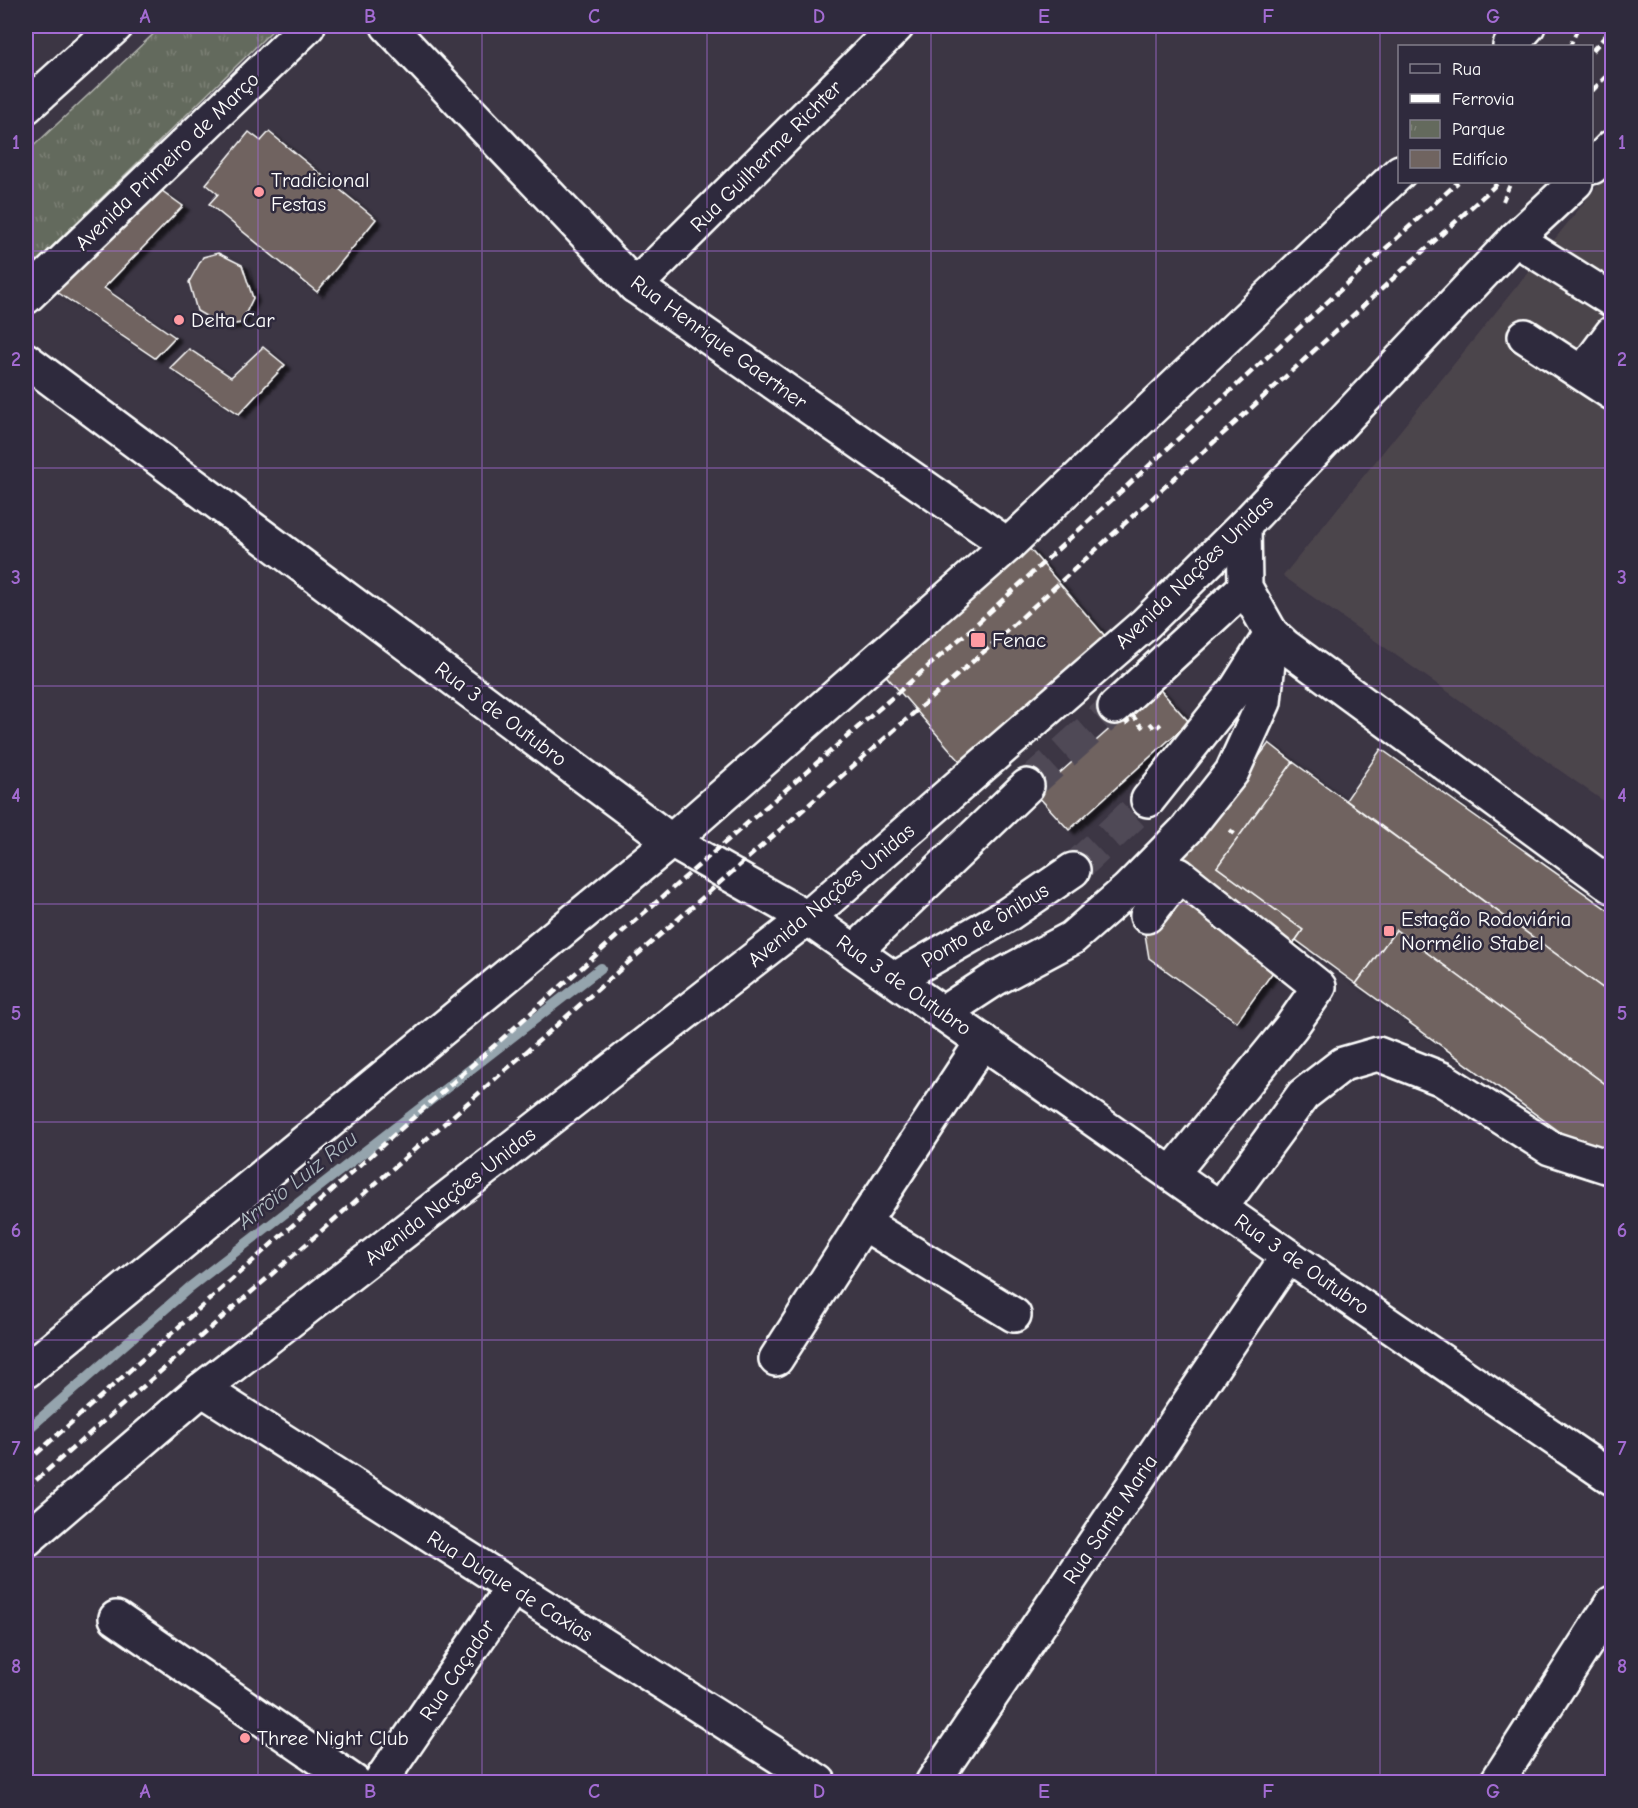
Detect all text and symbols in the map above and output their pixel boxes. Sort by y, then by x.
text: A [139,5,151,28]
text: B [364,5,376,28]
text: C [588,5,600,28]
text: D [813,5,825,28]
text: E [1038,5,1050,28]
text: F [1262,5,1274,28]
text: G [1486,5,1500,28]
legend [1398,45,1593,183]
text: Rua [1452,59,1481,80]
street label: Avenida Primeiro de Março [70,67,264,255]
street label: Rua Guilherme Richter [685,75,847,237]
text: Ferrovia [1452,89,1515,110]
text: Parque [1452,119,1505,140]
text: 1 [12,131,20,154]
text: 1 [1618,131,1626,154]
text: Edifício [1452,149,1508,170]
place label: Tradicional Festas [271,168,370,216]
marker: Tradicional Festas [252,185,266,199]
street label: Rua Henrique Gaertner [626,270,812,414]
place label: Delta Car [191,308,275,332]
marker: Delta Car [172,313,186,327]
text: 2 [11,348,21,371]
text: 2 [1617,348,1627,371]
street label: Avenida Nações Unidas [1110,490,1278,654]
text: 3 [11,566,21,589]
text: 3 [1617,566,1627,589]
place label: Fenac [992,628,1046,652]
marker: Fenac [969,631,987,649]
street label: Rua 3 de Outubro [430,657,572,771]
text: 4 [11,784,21,807]
text: 4 [1617,784,1627,807]
street label: Avenida Nações Unidas [743,818,919,972]
street label: Ponto de ônibus [917,878,1053,972]
place label: Estação Rodoviária Normélio Stabel [1401,907,1571,955]
marker: Estação Rodoviária Normélio Stabel [1382,924,1396,938]
street label: Rua 3 de Outubro [832,930,976,1040]
text: 5 [11,1002,21,1025]
text: 5 [1617,1002,1627,1025]
street label: Avenida Nações Unidas [360,1122,540,1270]
water label: Arroio Luiz Rau [232,1125,363,1235]
street label: Rua 3 de Outubro [1230,1209,1374,1319]
text: 6 [11,1219,21,1242]
text: 6 [1617,1219,1627,1242]
text: 7 [12,1437,21,1460]
text: 7 [1618,1437,1627,1460]
street label: Rua Santa Maria [1058,1450,1162,1588]
street label: Rua Duque de Caxias [423,1525,597,1647]
street label: Rua Caçador [415,1615,500,1725]
text: 8 [11,1655,21,1678]
text: 8 [1617,1655,1627,1678]
place label: Three Night Club [257,1726,409,1750]
marker: Three Night Club [238,1731,252,1745]
text: A [139,1780,151,1803]
text: B [364,1780,376,1803]
text: C [588,1780,600,1803]
text: D [813,1780,825,1803]
text: E [1038,1780,1050,1803]
text: F [1262,1780,1274,1803]
text: G [1486,1780,1500,1803]

